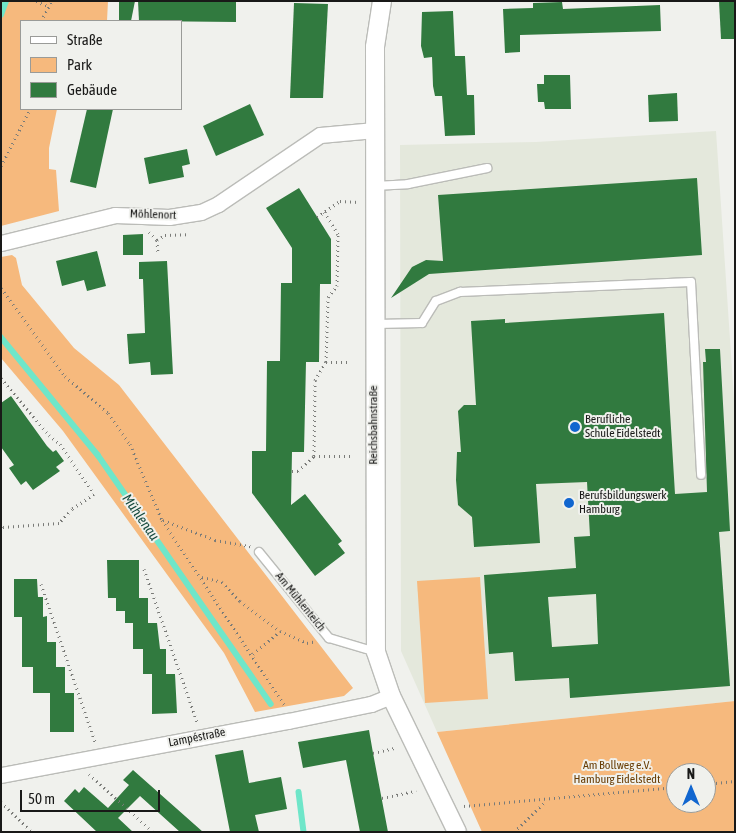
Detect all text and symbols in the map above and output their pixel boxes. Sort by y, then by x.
legend [20,20,182,110]
text: Straße [67,31,103,48]
text: Park [67,56,92,73]
text: Gebäude [67,81,117,98]
street label: Möhlenort [130,207,176,223]
street label: Reichsbahnstraße [367,385,381,465]
place label: Berufliche Schule Eidelstedt [585,413,661,441]
marker: Berufliche Schule Eidelstedt [569,421,581,433]
place label: Berufsbildungswerk Hamburg [579,489,667,517]
water label: Mühlenau [119,491,163,543]
marker: Berufsbildungswerk Hamburg [563,497,575,509]
street label: Am Mühlenteich [272,570,328,634]
street label: Lampéstraße [167,725,227,751]
park label: Am Bollweg e.V. Hamburg Eidelstedt [574,759,660,787]
north arrow [666,763,716,813]
text: N [687,766,695,782]
scale bar [22,780,162,812]
text: 50 m [28,790,55,807]

